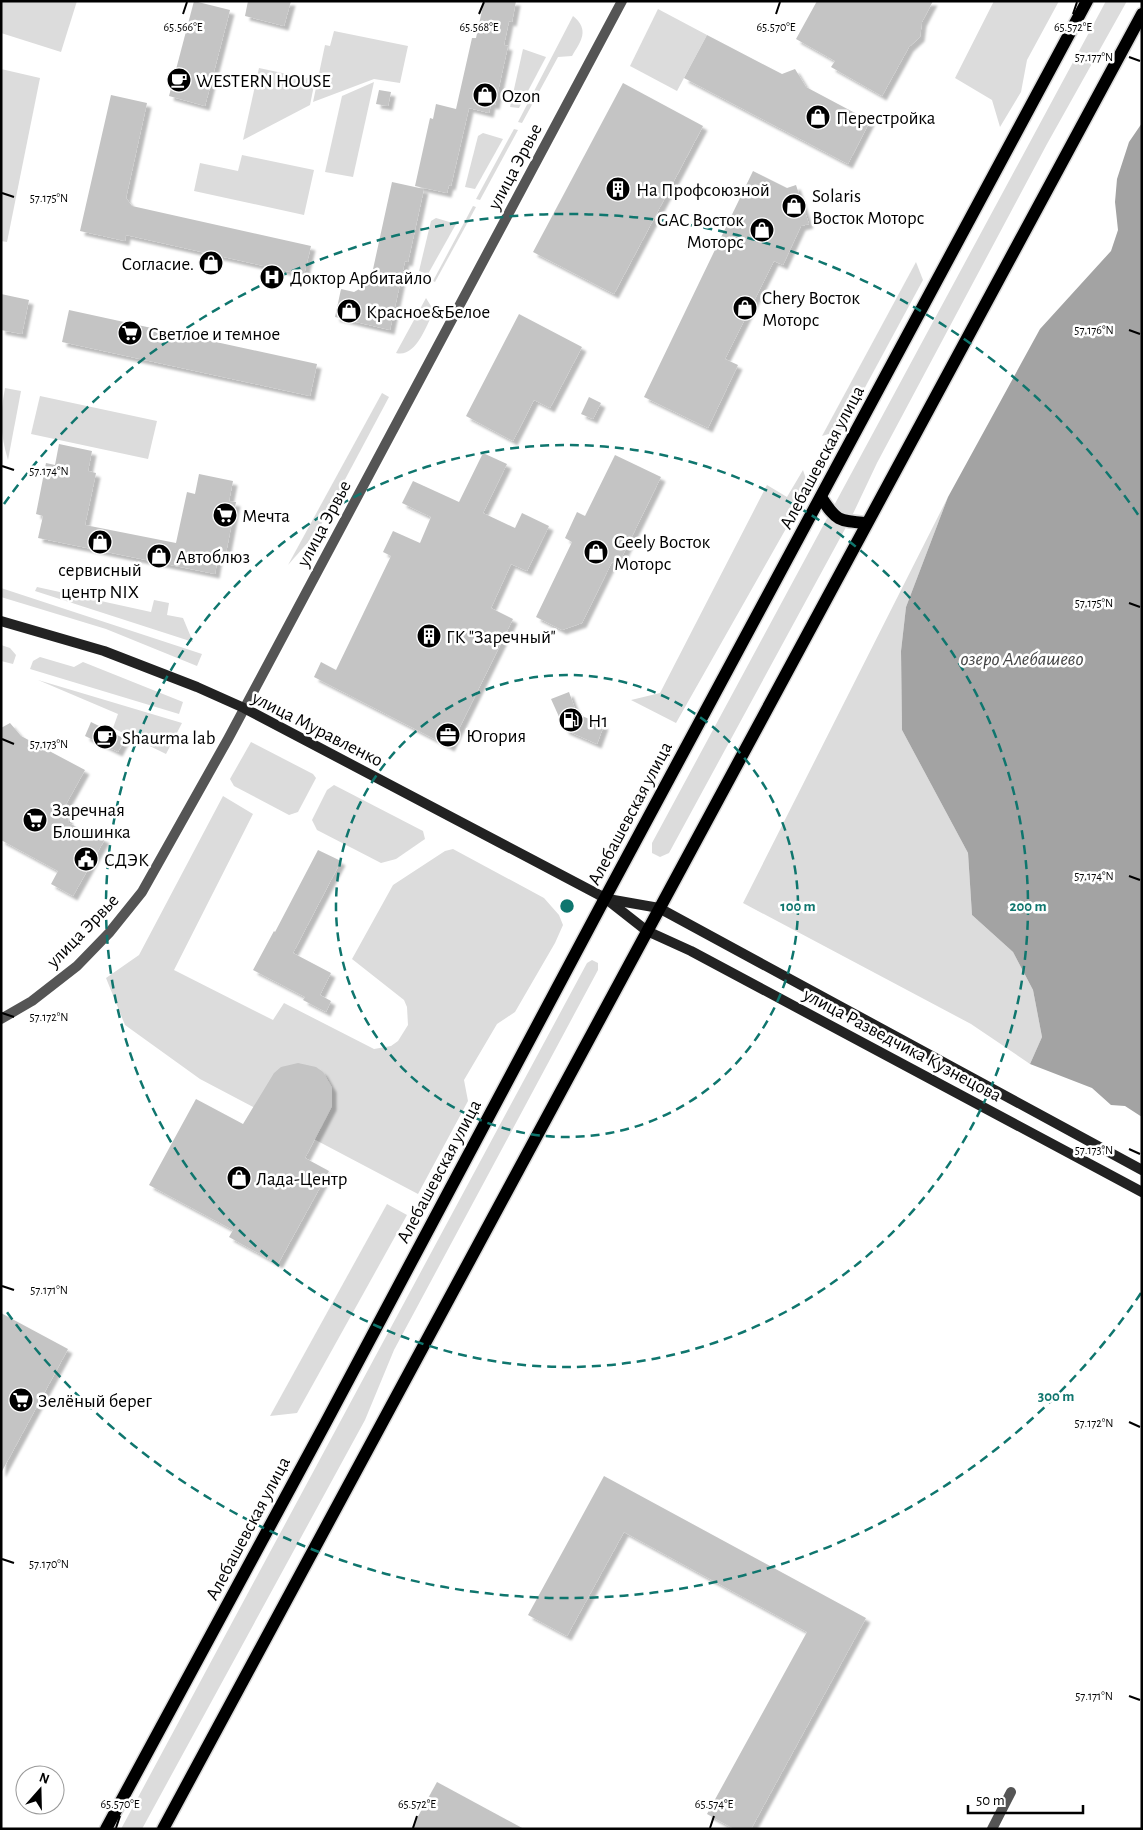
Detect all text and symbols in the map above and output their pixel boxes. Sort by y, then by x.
text: 65.566°E [163,21,203,33]
text: 65.568°E [459,21,499,33]
text: 65.570°E [756,21,796,33]
text: 65.572°E [1054,21,1092,33]
text: 57.177°N [1075,51,1113,63]
cafe icon: WESTERN HOUSE [166,67,192,93]
place label: WESTERN HOUSE [196,72,331,91]
shop icon: Ozon [472,82,498,108]
place label: Ozon [502,87,541,106]
shop icon: Перестройка [805,104,831,130]
place label: Перестройка [836,109,936,128]
street label: улица Эрвье [484,121,546,214]
building icon: На Профсоюзной [605,176,631,202]
place label: На Профсоюзной [636,181,770,200]
place label: Solaris Восток Моторс [812,187,924,228]
text: 57.175°N [30,192,68,204]
shop icon: Solaris Восток Моторс [781,193,807,219]
place label: GAC Восток Моторс [657,211,744,252]
shop icon: GAC Восток Моторс [749,217,775,243]
shop icon: Согласие. [198,250,224,276]
place label: Согласие. [122,255,194,274]
hospital icon: Доктор Арбитайло [259,264,285,290]
place label: Доктор Арбитайло [290,269,432,288]
place label: Chery Восток Моторс [762,289,860,330]
shop icon: Chery Восток Моторс [732,295,758,321]
shop icon: Красное&Белое [336,298,362,324]
place label: Красное&Белое [366,303,490,322]
supermarket icon: Светлое и темное [117,320,143,346]
text: 57.176°N [1074,324,1114,336]
place label: Светлое и темное [148,325,280,344]
street label: Алебашевская улица [777,383,868,533]
text: 57.174°N [29,465,69,477]
street label: улица Эрвье [293,478,355,571]
supermarket icon: Мечта [212,502,238,528]
place label: Мечта [242,507,290,526]
shop icon: сервисный центр NIX [87,529,113,555]
place label: Geely Восток Моторс [614,533,711,574]
shop icon: Geely Восток Моторс [583,539,609,565]
shop icon: Автоблюз [146,543,172,569]
place label: Автоблюз [176,548,250,567]
place label: сервисный центр NIX [58,561,142,602]
text: 57.175°N [1075,597,1113,609]
building icon: ГК "Заречный" [416,623,442,649]
place label: ГК "Заречный" [446,628,556,647]
water label: озеро Алебашево [961,649,1083,669]
street label: улица Муравленко [248,688,386,770]
fuel station icon: Н1 [558,707,584,733]
place label: Н1 [588,712,608,731]
office icon: Югория [435,722,461,748]
cafe icon: Shaurma lab [92,724,118,750]
place label: Югория [466,727,526,746]
place label: Shaurma lab [122,729,215,748]
text: 57.173°N [30,738,68,750]
street label: Алебашевская улица [585,739,676,889]
place label: Заречная Блошинка [52,801,131,842]
supermarket icon: Заречная Блошинка [22,807,48,833]
public building icon: СДЭК [73,846,99,872]
place label: СДЭК [104,851,149,870]
text: 57.174°N [1074,870,1114,882]
street label: улица Эрвье [43,891,123,972]
centre of rings [558,897,576,915]
text: 100 m [780,899,816,914]
text: 200 m [1009,899,1047,914]
street label: улица Разведчика Кузнецова [799,984,1005,1106]
text: 57.172°N [29,1011,69,1023]
street label: Алебашевская улица [394,1097,485,1247]
text: 57.173°N [1075,1144,1113,1156]
shop icon: Лада-Центр [226,1165,252,1191]
place label: Лада-Центр [256,1170,348,1189]
text: 57.171°N [30,1284,68,1296]
supermarket icon: Зелёный берег [8,1387,34,1413]
text: 300 m [1038,1389,1074,1404]
place label: Зелёный берег [38,1392,152,1411]
text: 57.172°N [1074,1417,1114,1429]
street label: Алебашевская улица [203,1454,294,1604]
text: 57.170°N [29,1558,69,1570]
text: 57.171°N [1075,1690,1113,1702]
north arrow [15,1765,65,1815]
text: N [37,1770,51,1787]
scale bar [968,1782,1083,1814]
text: 50 m [976,1793,1005,1808]
text: 65.570°E [100,1798,140,1810]
text: 65.572°E [398,1798,436,1810]
text: 65.574°E [695,1798,733,1810]

